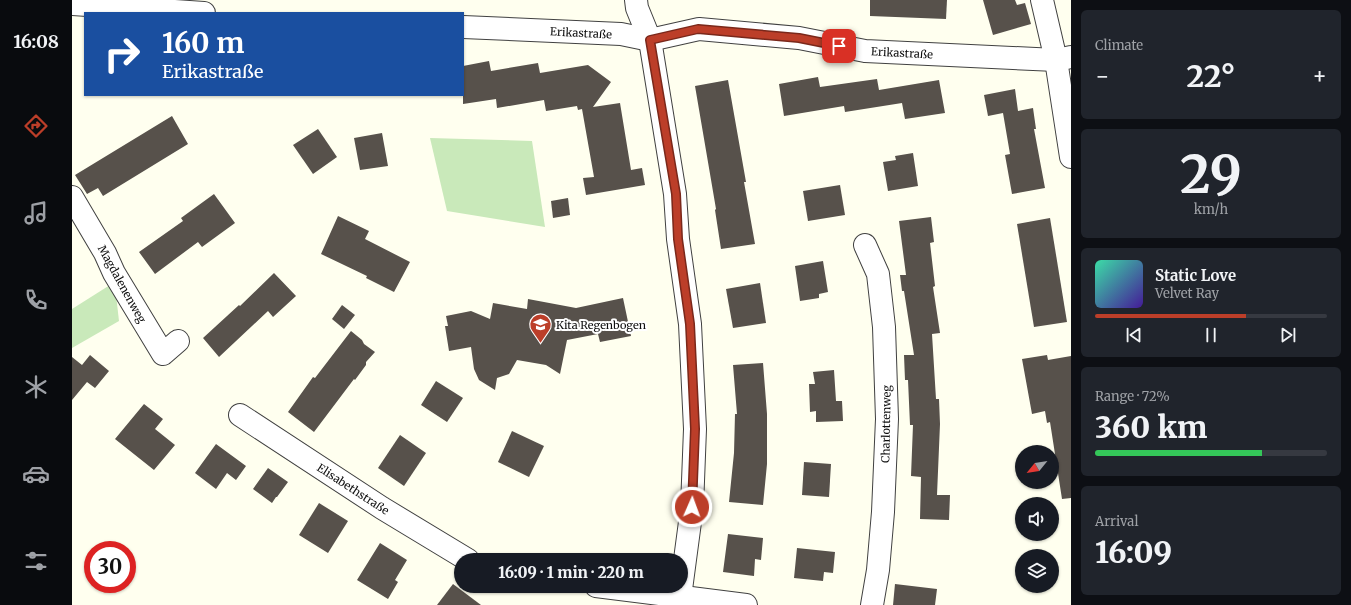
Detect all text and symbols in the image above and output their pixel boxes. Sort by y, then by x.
street label: Erikastraße [550,24,613,42]
text: 160 m [162,25,244,61]
icon: right [96,28,148,80]
pin [822,29,856,63]
text: 16:08 [13,30,59,53]
icon: arrive [828,35,850,57]
text: Climate [1095,37,1143,54]
street label: Erikastraße [871,44,934,62]
text: 22° [1187,57,1235,95]
text: Erikastraße [162,60,263,83]
text: − [1095,62,1110,90]
text: + [1312,62,1327,90]
icon: directions [22,112,50,140]
text: 29 [1180,142,1242,207]
icon: music [22,199,50,227]
text: km/h [1194,201,1228,218]
street label: Magdalenenweg [95,243,149,326]
text: Static Love [1155,266,1236,285]
text: Velvet Ray [1155,285,1219,302]
icon: phone [22,286,50,314]
school or university icon: Kita Regenbogen [528,312,554,345]
place label: Kita Regenbogen [556,318,647,332]
icon: previous [1123,324,1145,346]
icon: pause [1200,324,1222,346]
icon: next [1277,324,1299,346]
icon: climate [22,373,50,401]
street label: Charlottenweg [878,385,894,463]
text: Range · 72% [1095,388,1170,405]
text: 360 km [1095,408,1207,446]
north arrow [1015,445,1059,489]
map controls [1015,445,1059,593]
icon: car [22,460,50,488]
street label: Elisabethstraße [314,460,392,518]
position arrow [671,486,713,528]
button: sound [1015,497,1059,541]
text: Arrival [1095,513,1138,530]
text: 16:09 [1095,533,1172,571]
speed limit sign: 30 [84,541,136,593]
icon: filters [22,547,50,575]
button: layers [1015,549,1059,593]
text: 16:09 · 1 min · 220 m [498,563,644,582]

